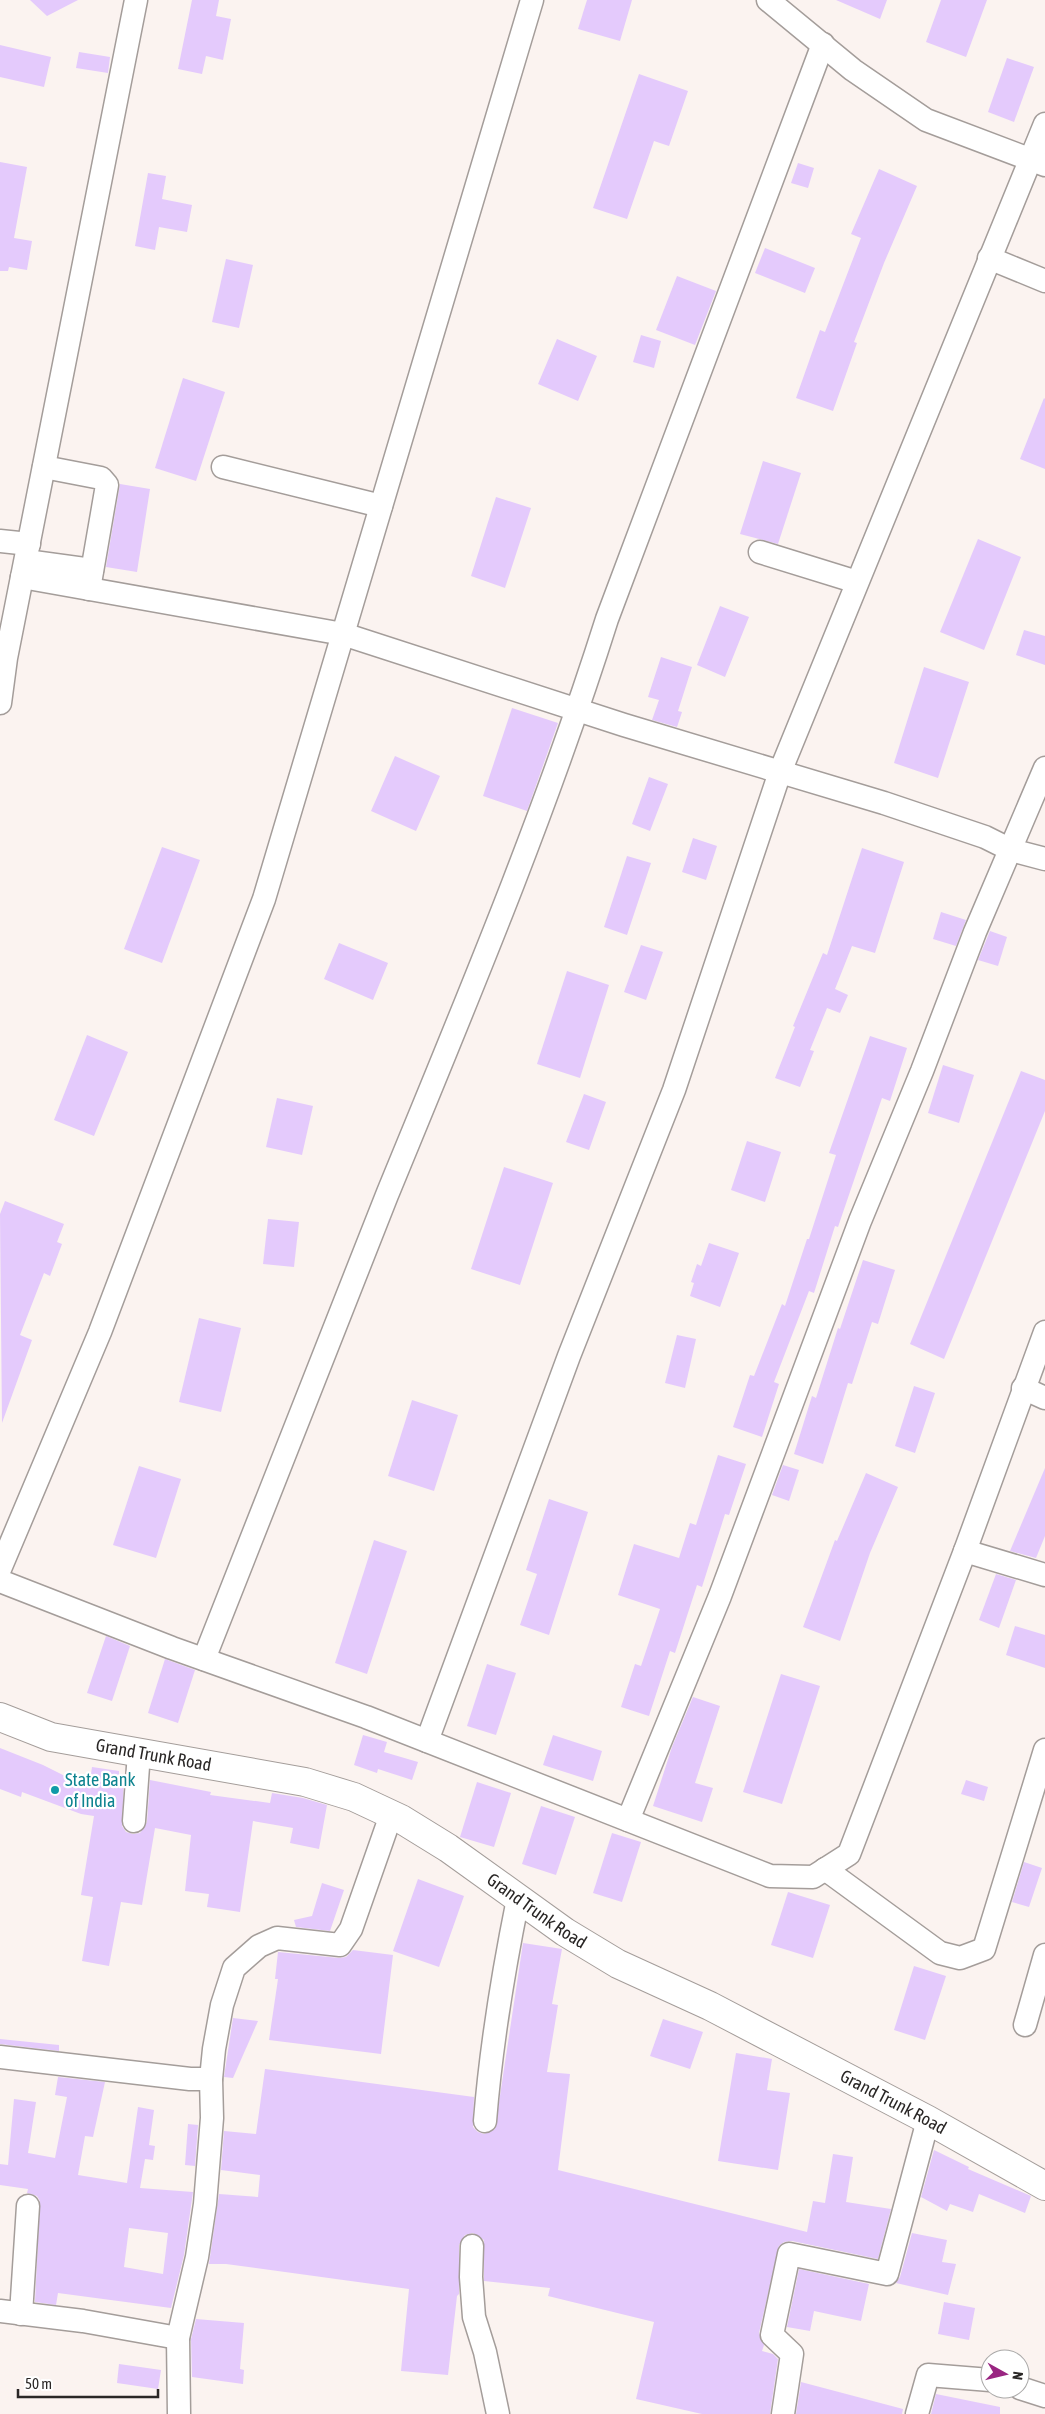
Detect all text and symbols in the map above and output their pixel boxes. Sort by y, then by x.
street label: Grand Trunk Road [94,1734,213,1775]
place label: State Bank of India [65,1769,135,1811]
marker: State Bank of India [49,1784,61,1796]
street label: Grand Trunk Road [483,1868,591,1953]
street label: Grand Trunk Road [837,2065,950,2138]
north arrow [980,2349,1030,2399]
scale bar [18,2366,158,2398]
text: N [1009,2371,1026,2381]
text: 50 m [25,2375,52,2392]

